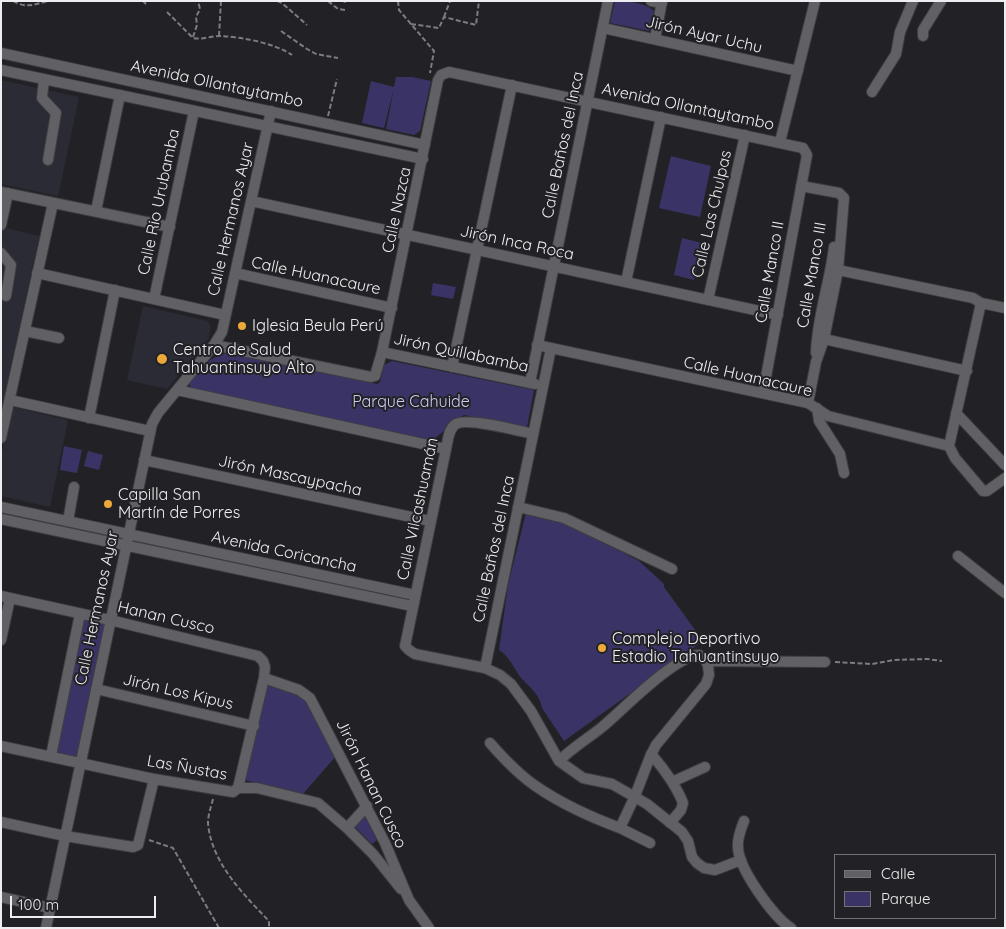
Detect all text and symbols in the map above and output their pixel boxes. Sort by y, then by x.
street label: Jirón Ayar Uchu [644,12,764,58]
street label: Avenida Ollantaytambo [129,56,305,112]
street label: Calle Baños del Inca [538,70,588,220]
street label: Avenida Ollantaytambo [600,79,776,135]
street label: Calle Rio Urubamba [134,127,184,277]
street label: Calle Hermanos Ayar [204,140,258,298]
street label: Calle Las Chulpas [688,148,736,280]
street label: Calle Nazca [379,165,415,255]
street label: Calle Manco II [752,219,788,325]
street label: Calle Manco III [793,221,831,329]
street label: Jirón Inca Roca [458,222,576,264]
street label: Calle Huanacaure [250,253,382,299]
place label: Iglesia Beula Perú [252,316,384,336]
marker: Iglesia Beula Perú [236,320,248,332]
street label: Jirón Quillabamba [392,329,530,377]
place label: Centro de Salud Tahuantinsuyo Alto [173,340,315,378]
marker: Centro de Salud Tahuantinsuyo Alto [155,352,169,366]
street label: Calle Huanacaure [682,353,814,401]
park label: Parque Cahuide [352,392,470,412]
street label: Calle Vilcashuamán [394,436,442,582]
street label: Jirón Mascaypacha [217,451,363,501]
street label: Calle Baños del Inca [469,474,519,624]
place label: Capilla San Martín de Porres [118,485,240,523]
marker: Capilla San Martín de Porres [102,498,114,510]
street label: Avenida Coricancha [210,527,358,577]
street label: Calle Hermanos Ayar [71,529,123,687]
street label: Hanan Cusco [116,598,216,638]
place label: Complejo Deportivo Estadio Tahuantinsuyo [612,629,779,667]
marker: Complejo Deportivo Estadio Tahuantinsuyo [596,642,608,654]
street label: Jirón Los Kipus [121,670,235,714]
street label: Jirón Hanan Cusco [332,717,410,851]
street label: Las Ñustas [145,752,229,784]
legend [834,854,996,919]
text: Calle [881,864,915,883]
scale bar [12,886,159,918]
text: Parque [881,889,931,908]
text: 100 m [18,895,59,914]

